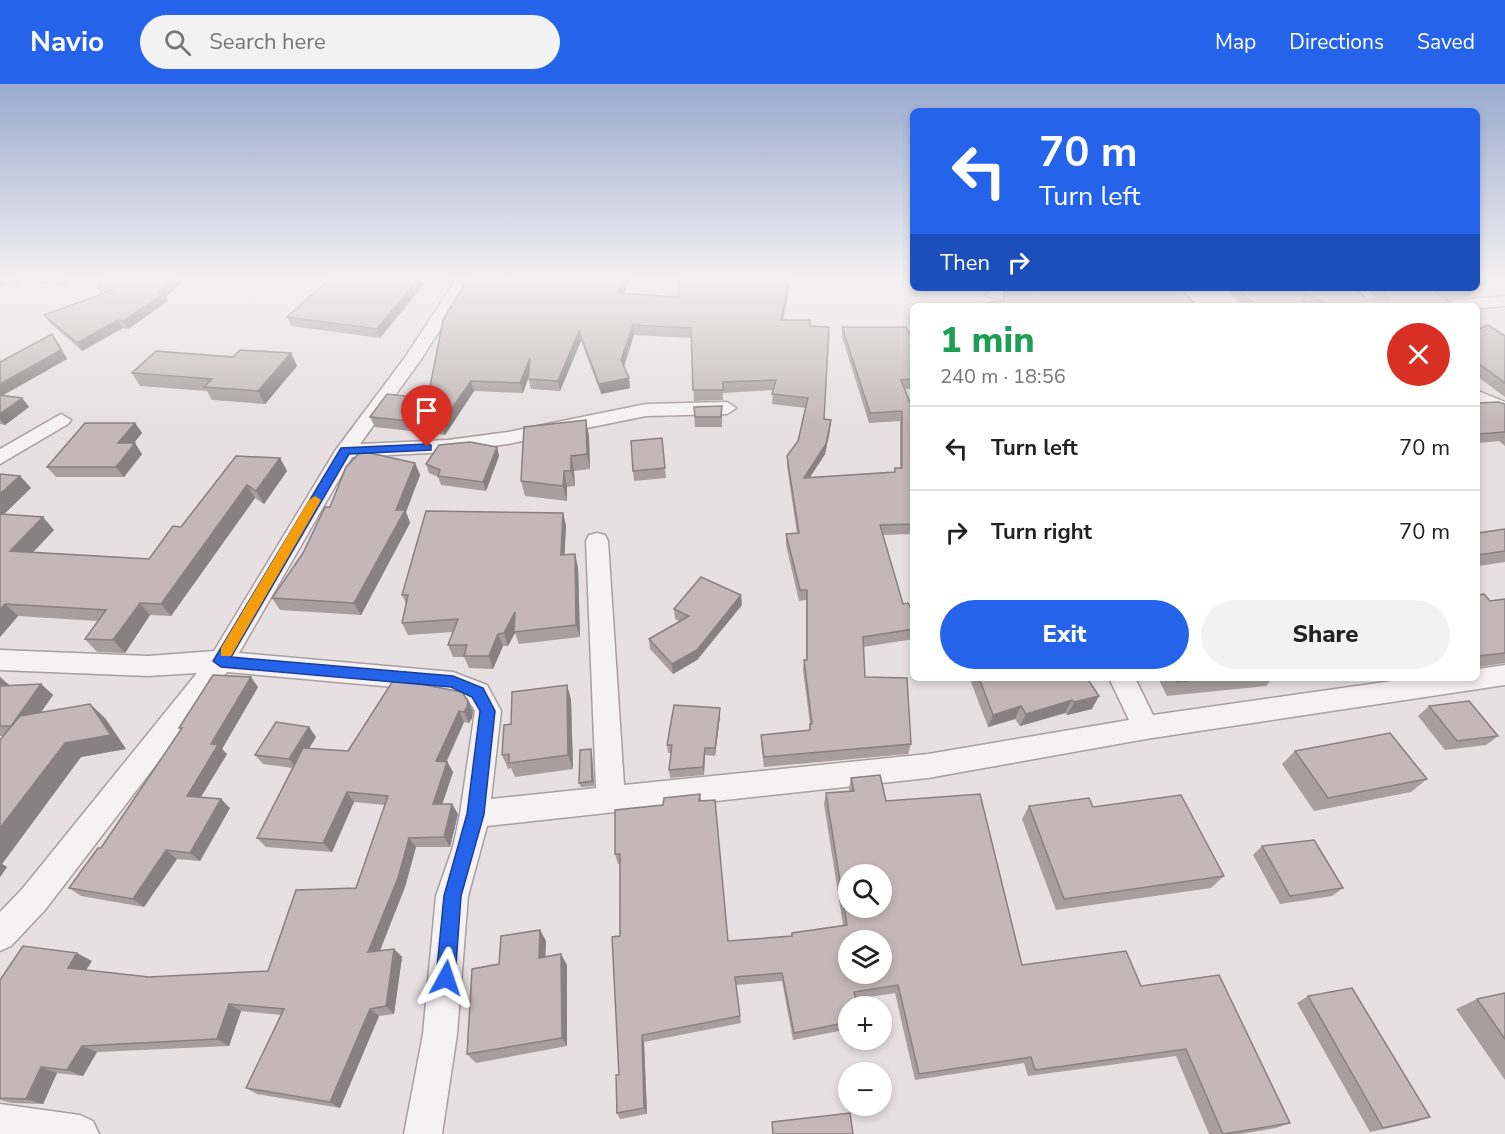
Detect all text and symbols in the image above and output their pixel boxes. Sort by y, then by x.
search box [140,15,560,69]
text: Navio [30,23,104,61]
icon: search [161,26,194,59]
text: Search here [209,27,326,57]
text: Map [1215,28,1256,56]
text: Directions [1289,28,1384,56]
text: Saved [1417,28,1475,56]
text: 70 m [1039,124,1138,181]
icon: left [940,132,1018,210]
text: Turn left [1039,178,1140,215]
icon: right [1002,246,1035,279]
text: Then [940,248,990,278]
text: 1 min [940,316,1035,365]
button: close [1387,323,1450,386]
text: 240 m · 18:56 [940,363,1066,390]
pin [401,385,452,447]
icon: arrive [410,394,443,427]
icon: left [940,432,973,465]
text: Turn left [991,433,1078,463]
text: 70 m [1399,433,1450,463]
icon: right [940,516,973,549]
text: Turn right [991,517,1092,547]
text: 70 m [1399,517,1450,547]
button: Exit [940,600,1189,669]
button: Share [1201,600,1450,669]
map controls [838,864,892,1116]
button: search [838,864,892,918]
button: layers [838,930,892,984]
position arrow [414,946,478,1010]
button: + [838,996,892,1050]
button: − [838,1062,892,1116]

